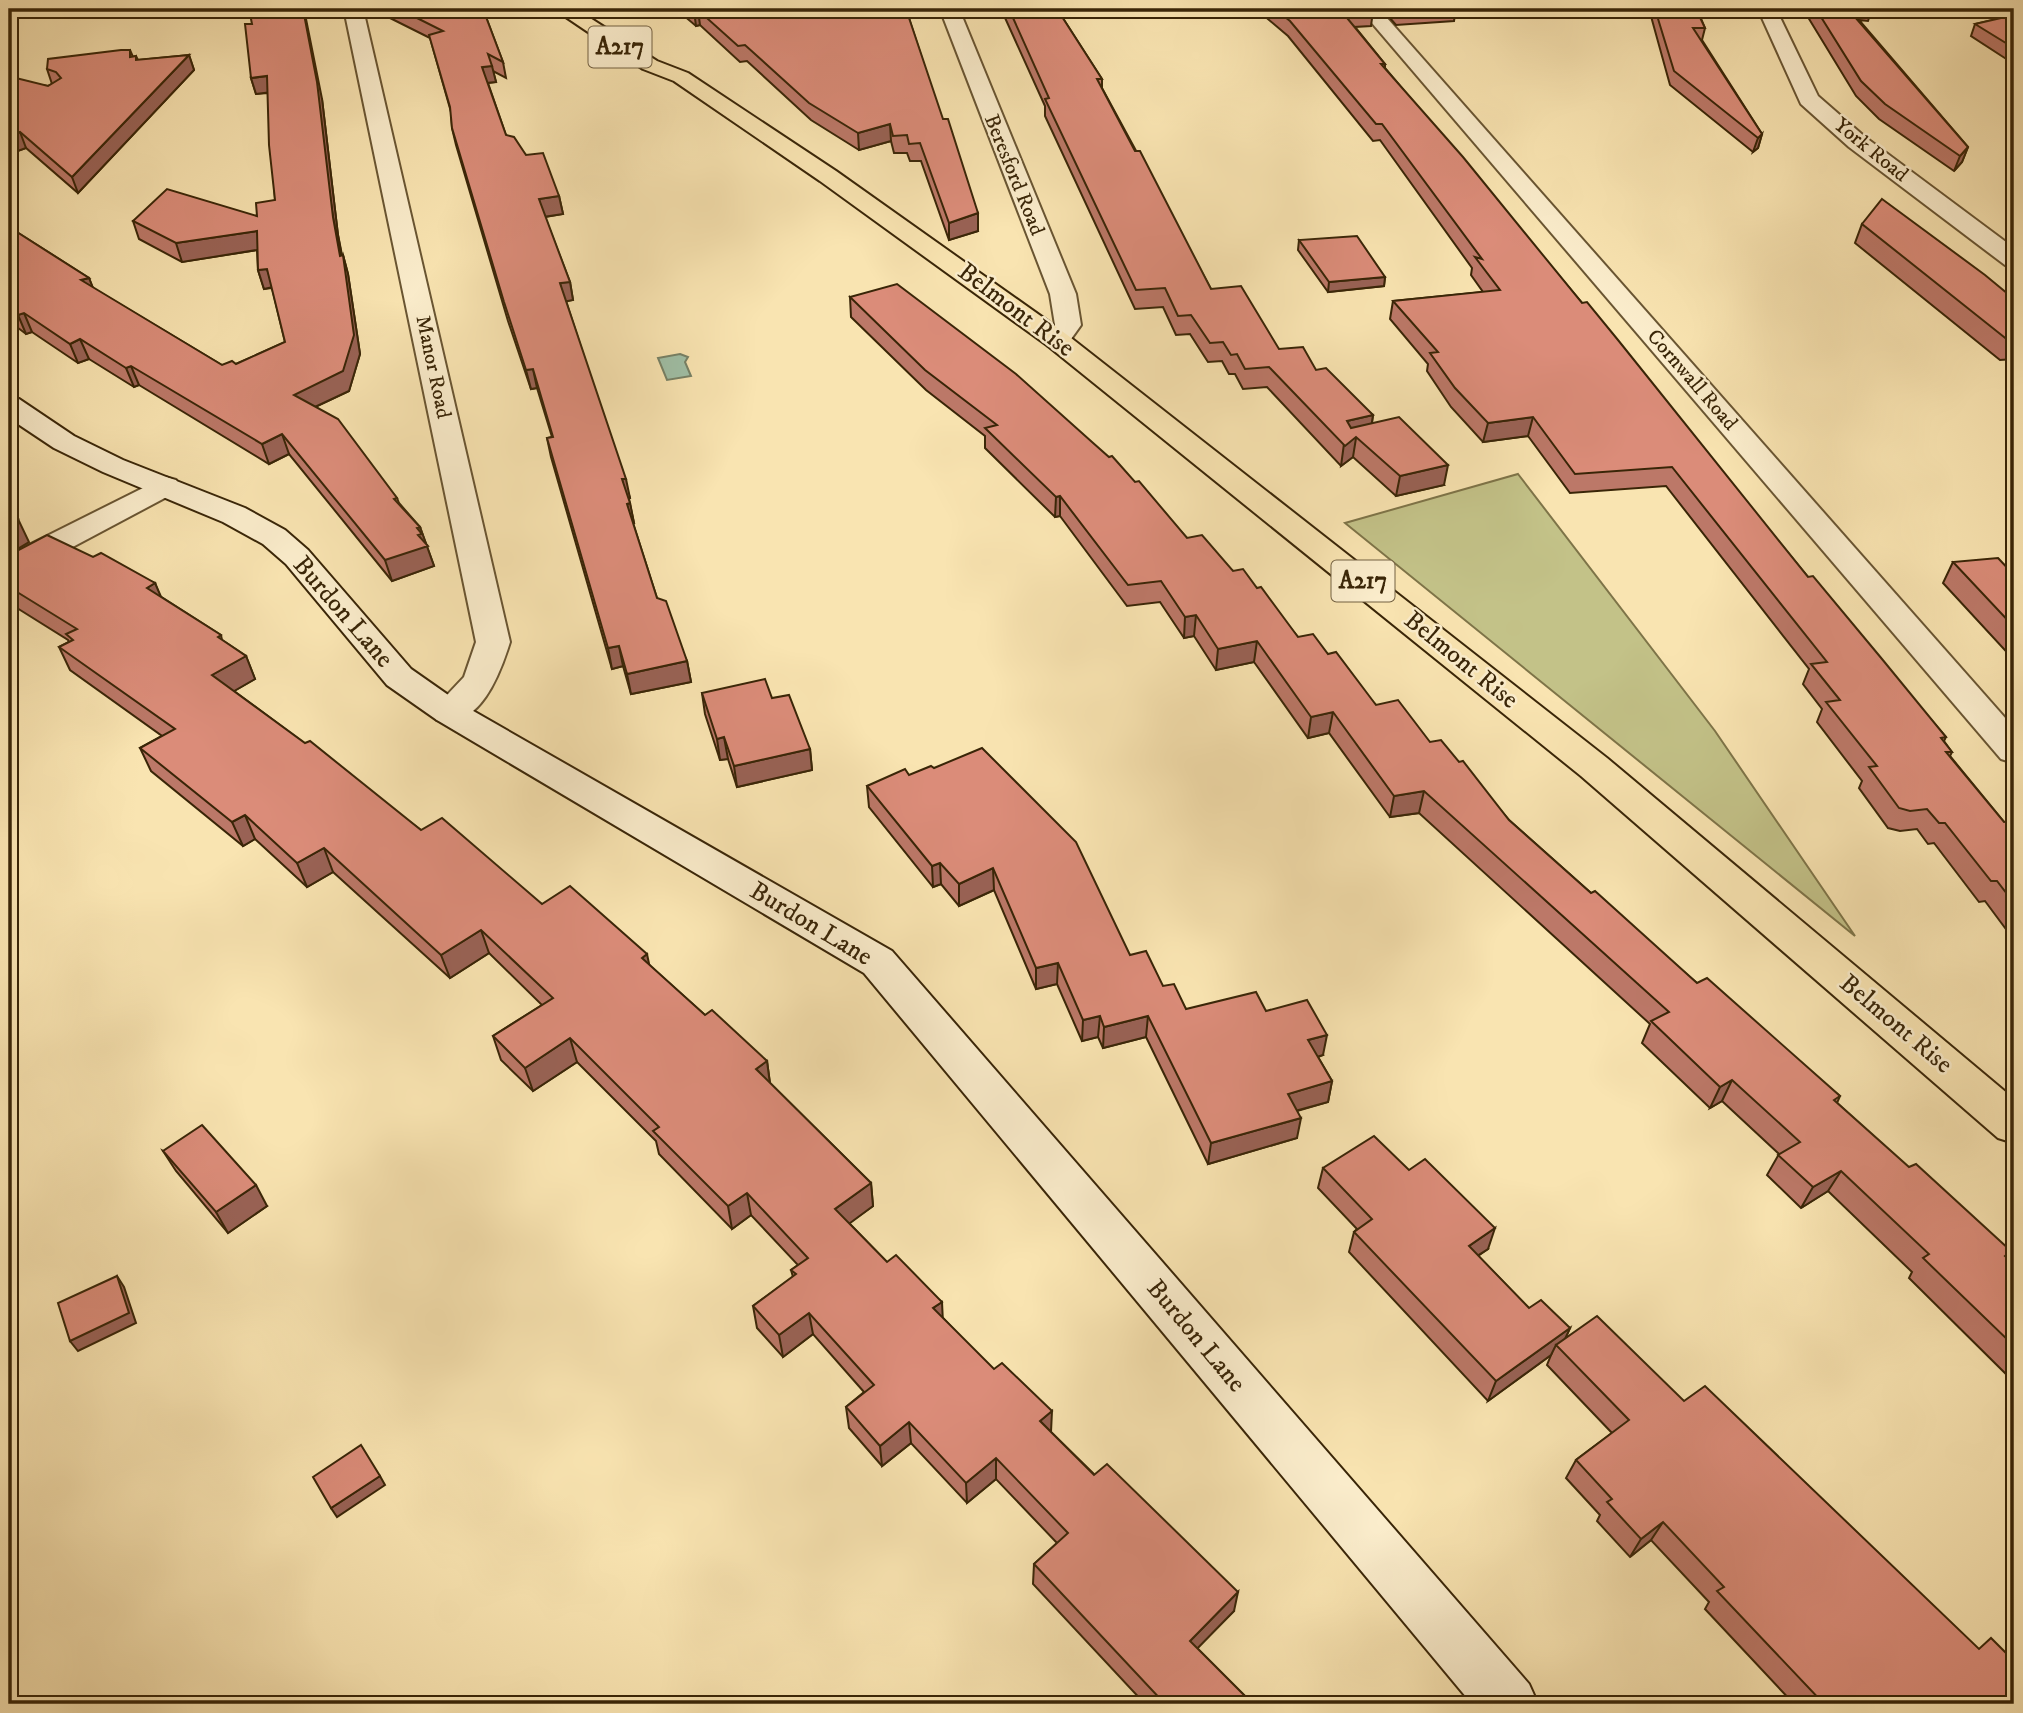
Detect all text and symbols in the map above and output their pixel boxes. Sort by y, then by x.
road number: A217 [588,27,652,68]
street label: Beresford Road [978,111,1050,240]
street label: York Road [1829,112,1914,188]
street label: Belmont Rise [951,255,1081,365]
street label: Manor Road [409,313,457,422]
street label: Cornwall Road [1641,324,1743,436]
street label: Burdon Lane [285,549,401,675]
road number: A217 [1332,560,1394,602]
street label: Belmont Rise [1397,604,1525,716]
street label: Burdon Lane [744,874,878,974]
street label: Belmont Rise [1833,967,1959,1081]
street label: Burdon Lane [1139,1273,1253,1399]

